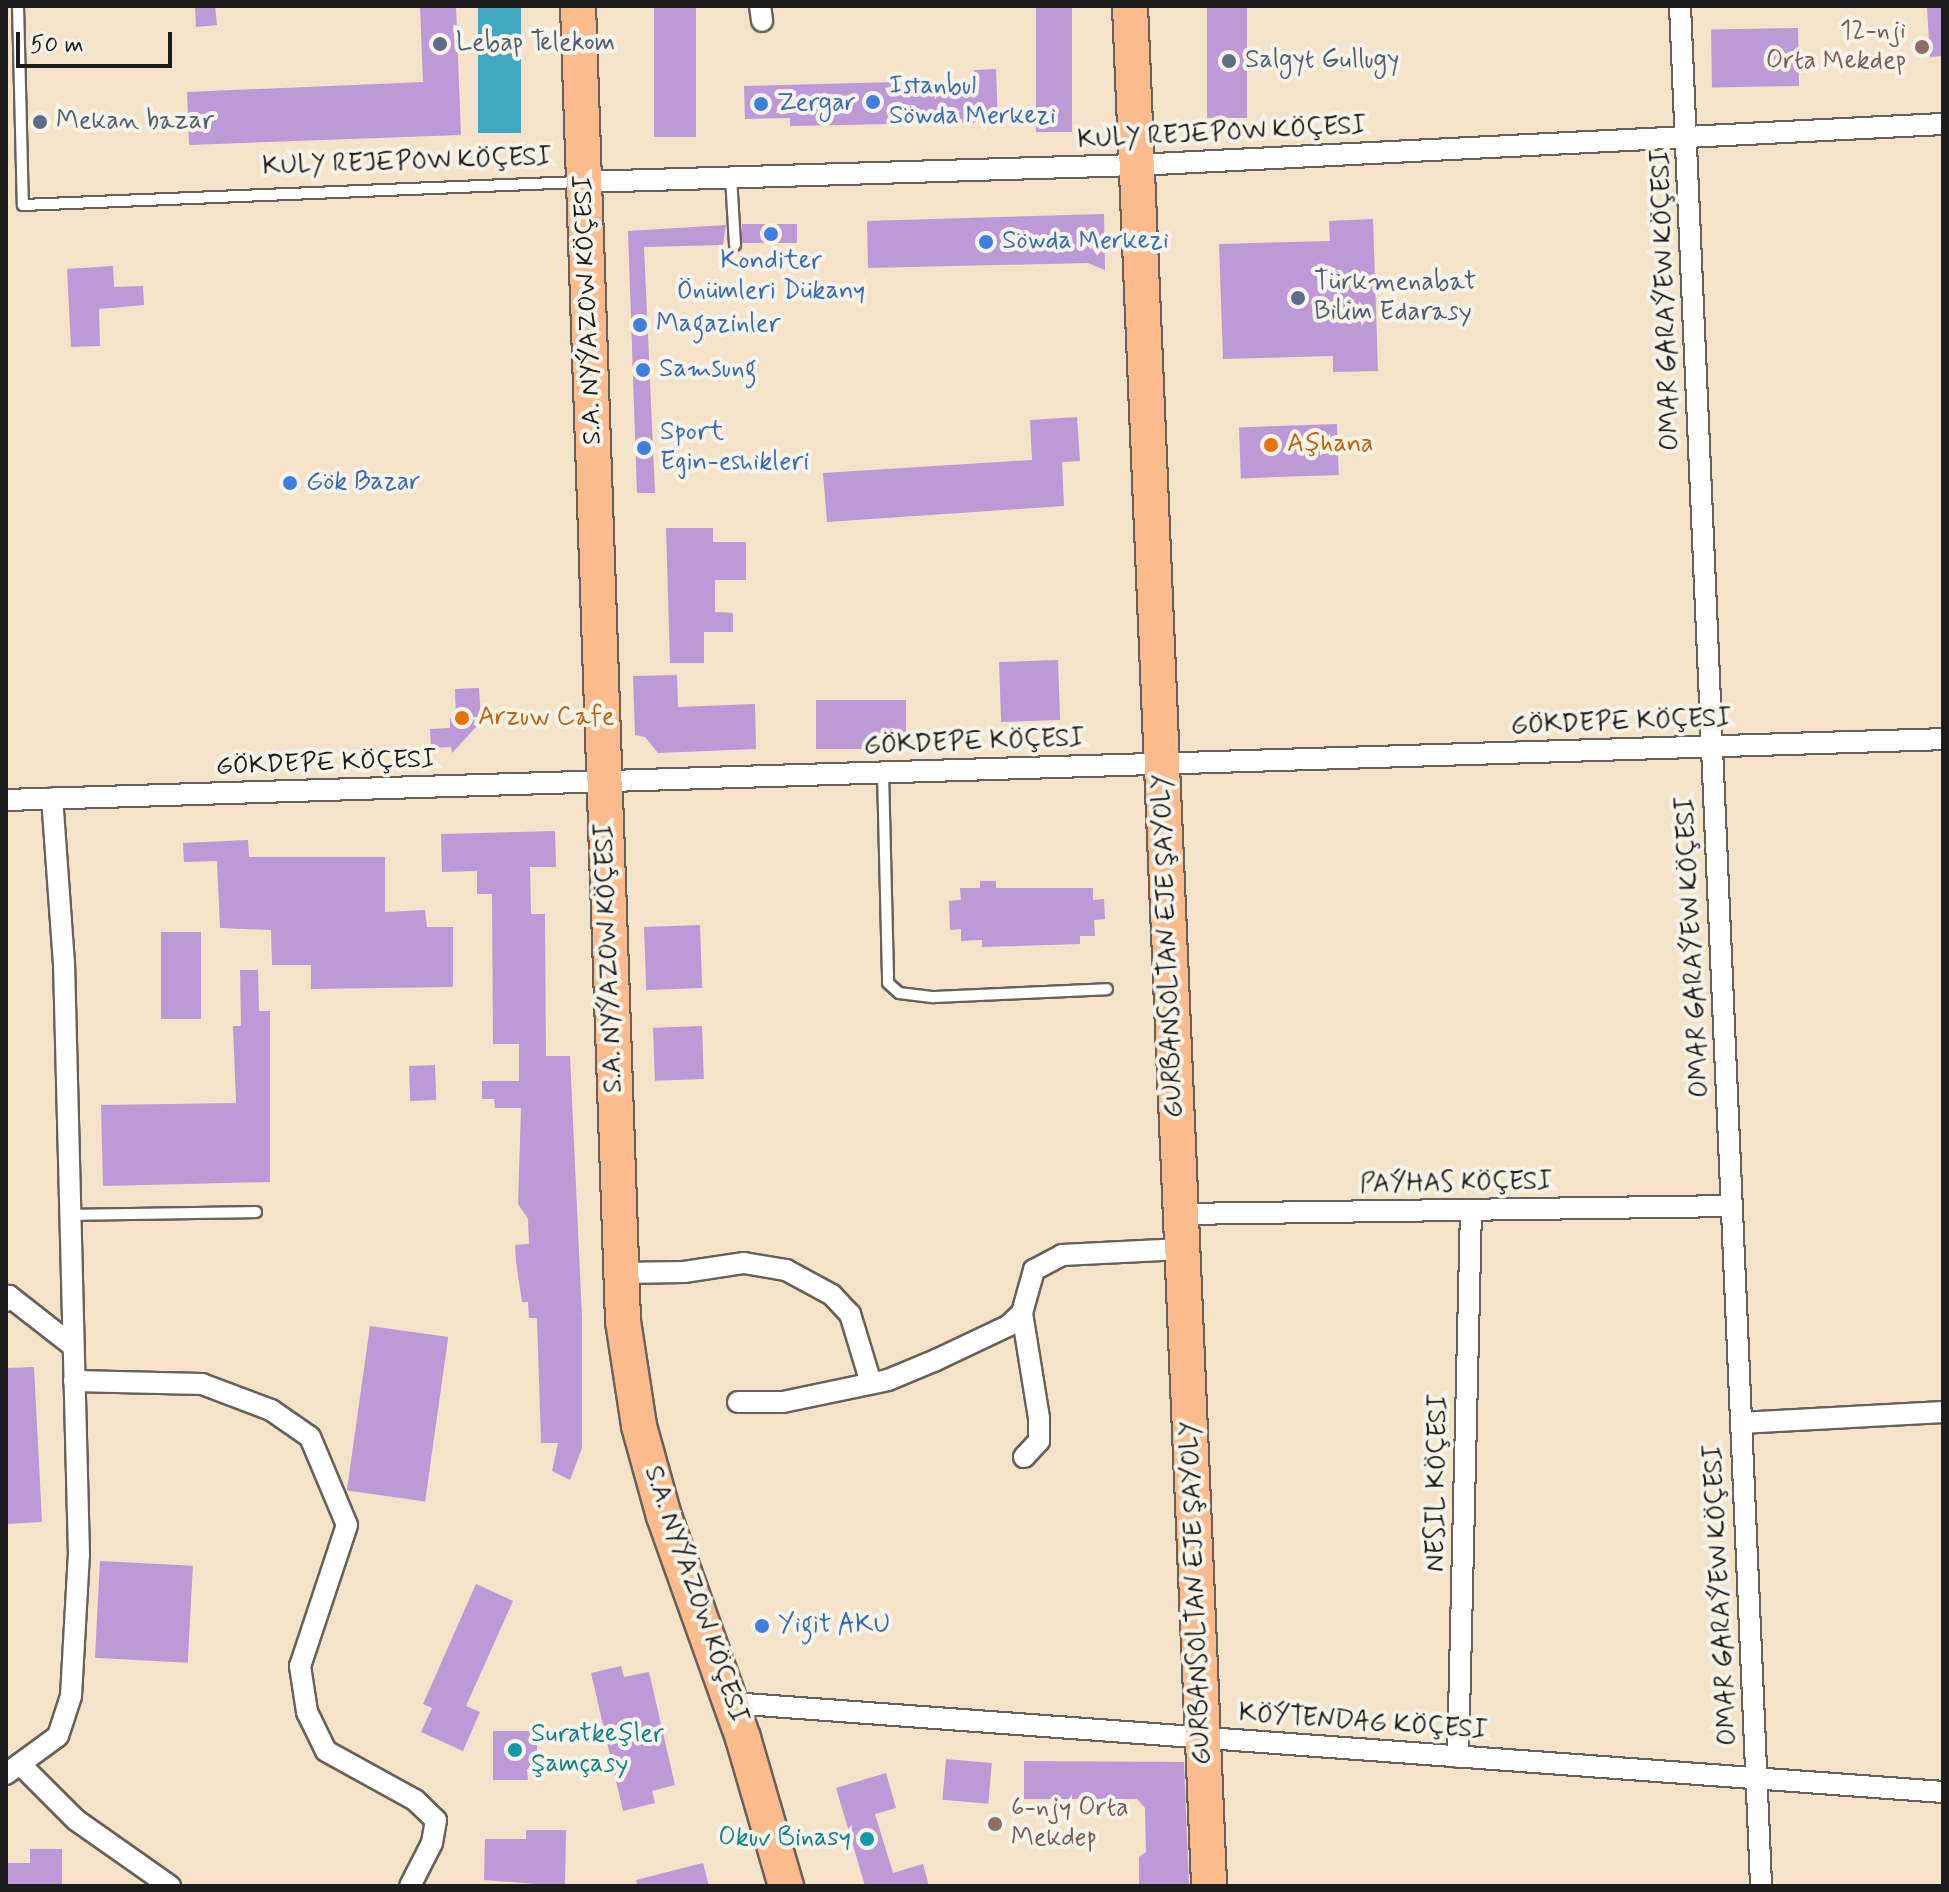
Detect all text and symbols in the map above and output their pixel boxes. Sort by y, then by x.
scale bar [20,16,176,66]
place label: 12-nji Orta Mekdep [1763,16,1906,78]
place label: Lebap Telekom [456,28,615,60]
text: 50 m [30,30,84,61]
marker: Lebap Telekom [431,35,449,53]
marker: 12-nji Orta Mekdep [1913,38,1931,56]
place label: Salgyt Gullugy [1245,45,1396,77]
marker: Salgyt Gullugy [1220,52,1238,70]
place label: Istanbul Söwda Merkezi [889,71,1056,132]
place label: Zergar [777,88,856,120]
marker: Istanbul Söwda Merkezi [864,93,882,111]
marker: Zergar [752,95,770,113]
place label: Mekan bazar [56,106,211,138]
street label: KULY REJEPOW KÖÇESI [1076,111,1368,157]
marker: Mekan bazar [31,113,49,131]
street label: KULY REJEPOW KÖÇESI [261,142,553,184]
street label: OMAR GARAÝEW KÖÇESI [1646,149,1688,451]
street label: S.A. NYÝAZOW KÖÇESI [569,173,609,447]
marker: Konditer Önümleri Dükany [762,225,780,243]
place label: Söwda Merkezi [1002,226,1169,258]
marker: Söwda Merkezi [977,233,995,251]
place label: Konditer Önümleri Dükany [677,246,865,308]
place label: Türkmenabat Bilim Edarasy [1314,267,1476,328]
marker: Türkmenabat Bilim Edarasy [1289,289,1307,307]
place label: Magazinler [656,309,781,341]
marker: Magazinler [631,316,649,334]
place label: Samsung [659,354,757,386]
marker: Samsung [634,361,652,379]
place label: Sport Egin-eshikleri [660,417,809,478]
place label: Aşhana [1287,429,1373,461]
marker: Aşhana [1262,436,1280,454]
marker: Sport Egin-eshikleri [635,439,653,457]
place label: Gök Bazar [306,467,423,499]
marker: Gök Bazar [281,474,299,492]
place label: Arzuw Cafe [478,702,612,734]
street label: GÖKDEPE KÖÇESI [1510,704,1732,742]
marker: Arzuw Cafe [453,709,471,727]
street label: GÖKDEPE KÖÇESI [863,724,1085,762]
street label: GÖKDEPE KÖÇESI [215,745,437,783]
street label: GURBANSOLTAN EJE ŞAYOLY [1147,773,1191,1119]
street label: OMAR GARAÝEW KÖÇESI [1671,796,1717,1098]
street label: S.A. NYÝAZOW KÖÇESI [590,821,630,1095]
street label: PAÝHAS KÖÇESI [1358,1167,1554,1201]
street label: NESIL KÖÇESI [1421,1394,1455,1572]
street label: GURBANSOLTAN EJE ŞAYOLY [1175,1420,1219,1766]
street label: OMAR GARAÝEW KÖÇESI [1699,1444,1745,1746]
street label: S.A. NYÝAZOW KÖÇESI [636,1461,754,1729]
place label: Yigit AKU [778,1610,890,1642]
marker: Yigit AKU [753,1617,771,1635]
street label: KÖÝTENDAG KÖÇESI [1237,1699,1489,1747]
place label: Suratkeşler Şamçasy [531,1719,664,1780]
marker: Suratkeşler Şamçasy [506,1741,524,1759]
place label: 6-njy Orta Mekdep [1011,1793,1129,1854]
marker: 6-njy Orta Mekdep [986,1815,1004,1833]
place label: Okuv Binasy [720,1823,851,1855]
marker: Okuv Binasy [858,1830,876,1848]

